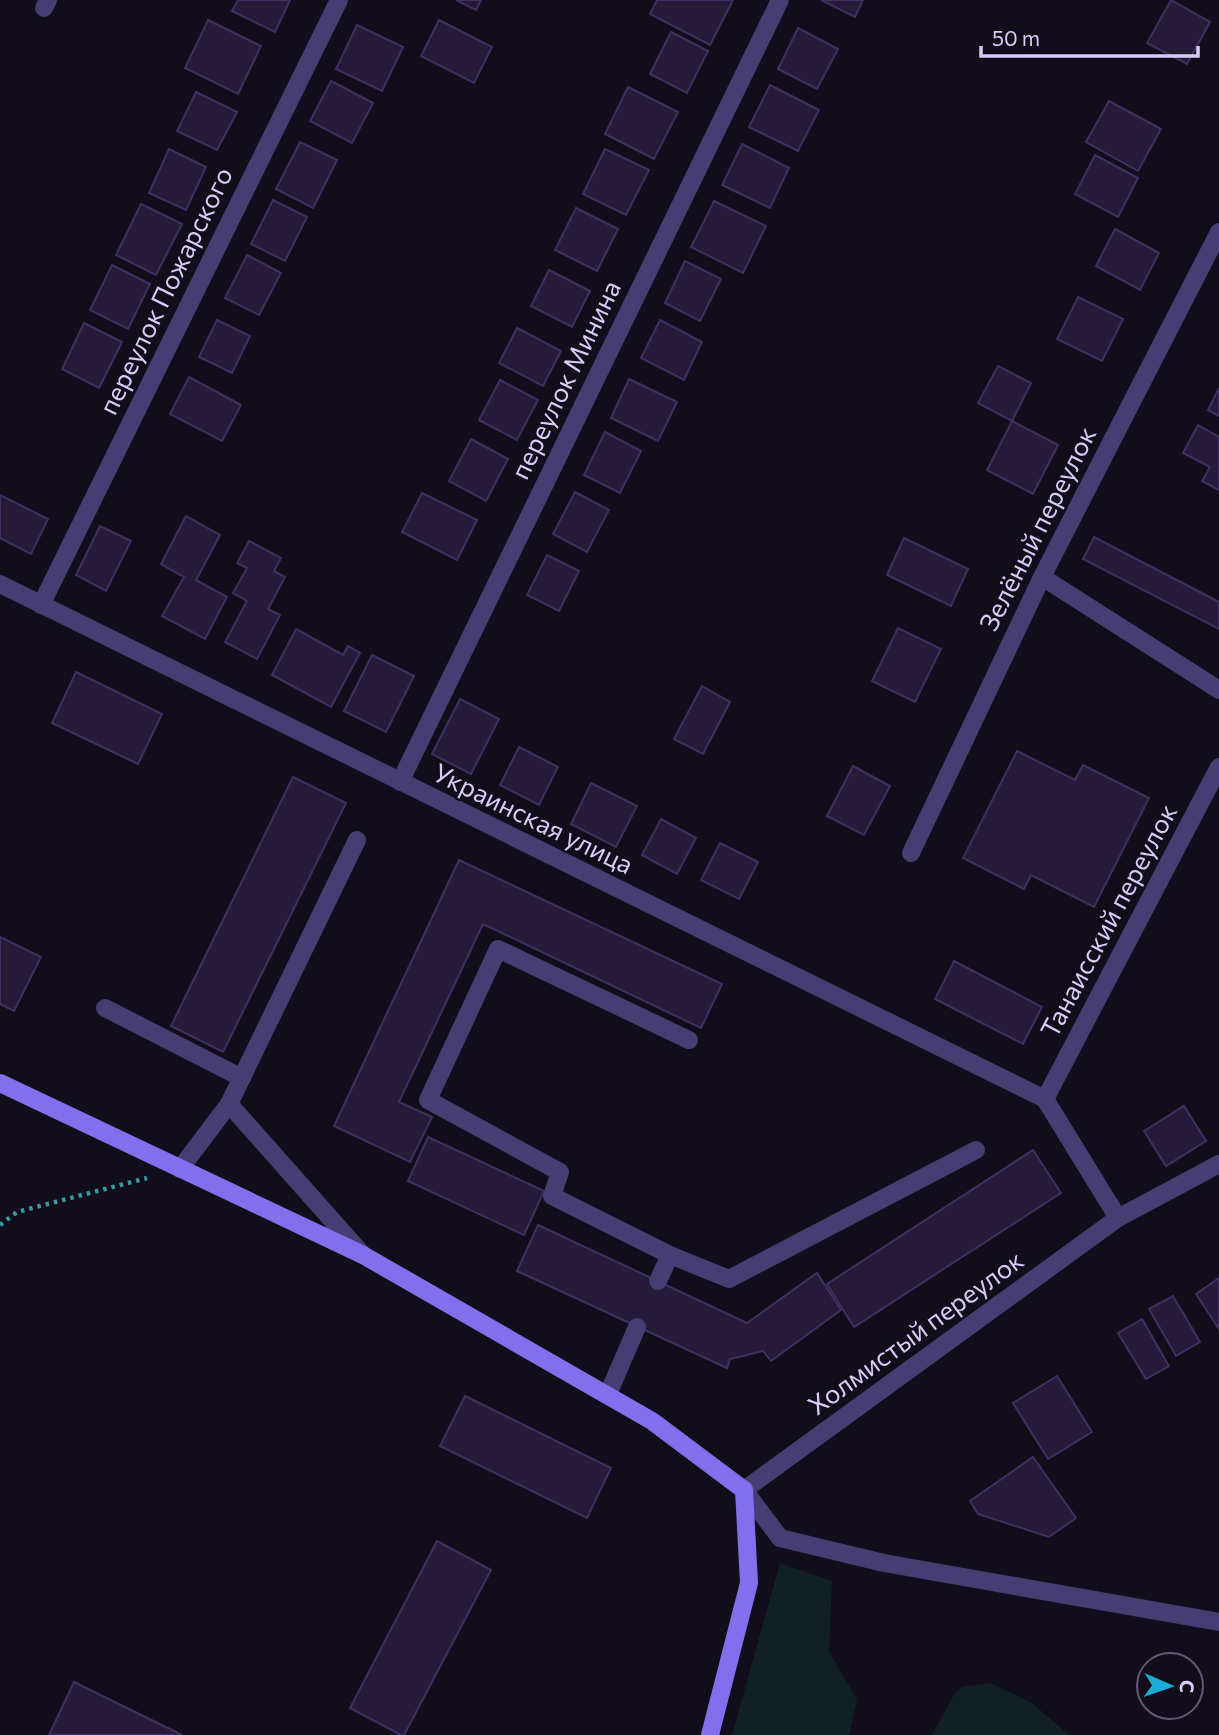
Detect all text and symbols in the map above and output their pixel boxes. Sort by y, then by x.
scale bar [981,14,1198,58]
text: 50 m [992,25,1040,50]
street label: переулок Пожарского [91,162,238,419]
street label: переулок Минина [503,275,626,484]
street label: Зелёный переулок [972,421,1102,636]
street label: Украинская улица [429,756,639,879]
street label: Танаисский переулок [1033,798,1182,1042]
street label: Холмистый переулок [801,1243,1029,1420]
north arrow [1135,1651,1205,1721]
text: С [1176,1680,1199,1694]

